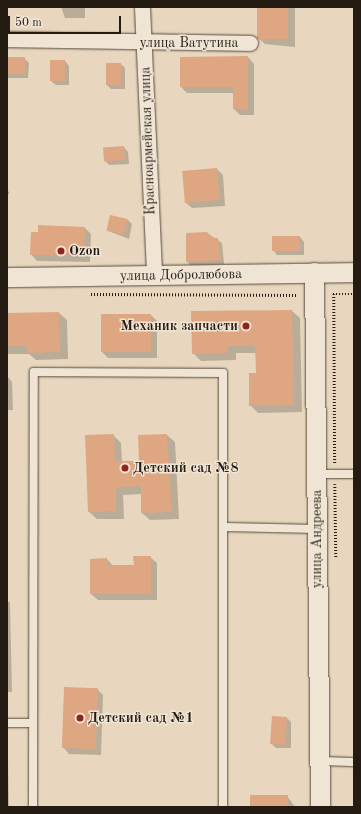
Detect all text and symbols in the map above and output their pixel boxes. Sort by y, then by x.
scale bar [10,8,123,34]
text: 50 m [15,17,42,29]
street label: улица Ватутина [139,35,239,51]
street label: Красноармейская улица [137,67,159,215]
place label: Ozon [69,243,100,259]
marker: Ozon [56,246,66,256]
street label: улица Добролюбова [120,266,242,284]
place label: Механик запчасти [120,318,238,334]
marker: Механик запчасти [241,321,251,331]
place label: Детский сад №8 [133,460,239,476]
marker: Детский сад №8 [120,463,130,473]
street label: улица Андреева [309,490,325,588]
place label: Детский сад №1 [88,710,194,726]
marker: Детский сад №1 [75,713,85,723]

